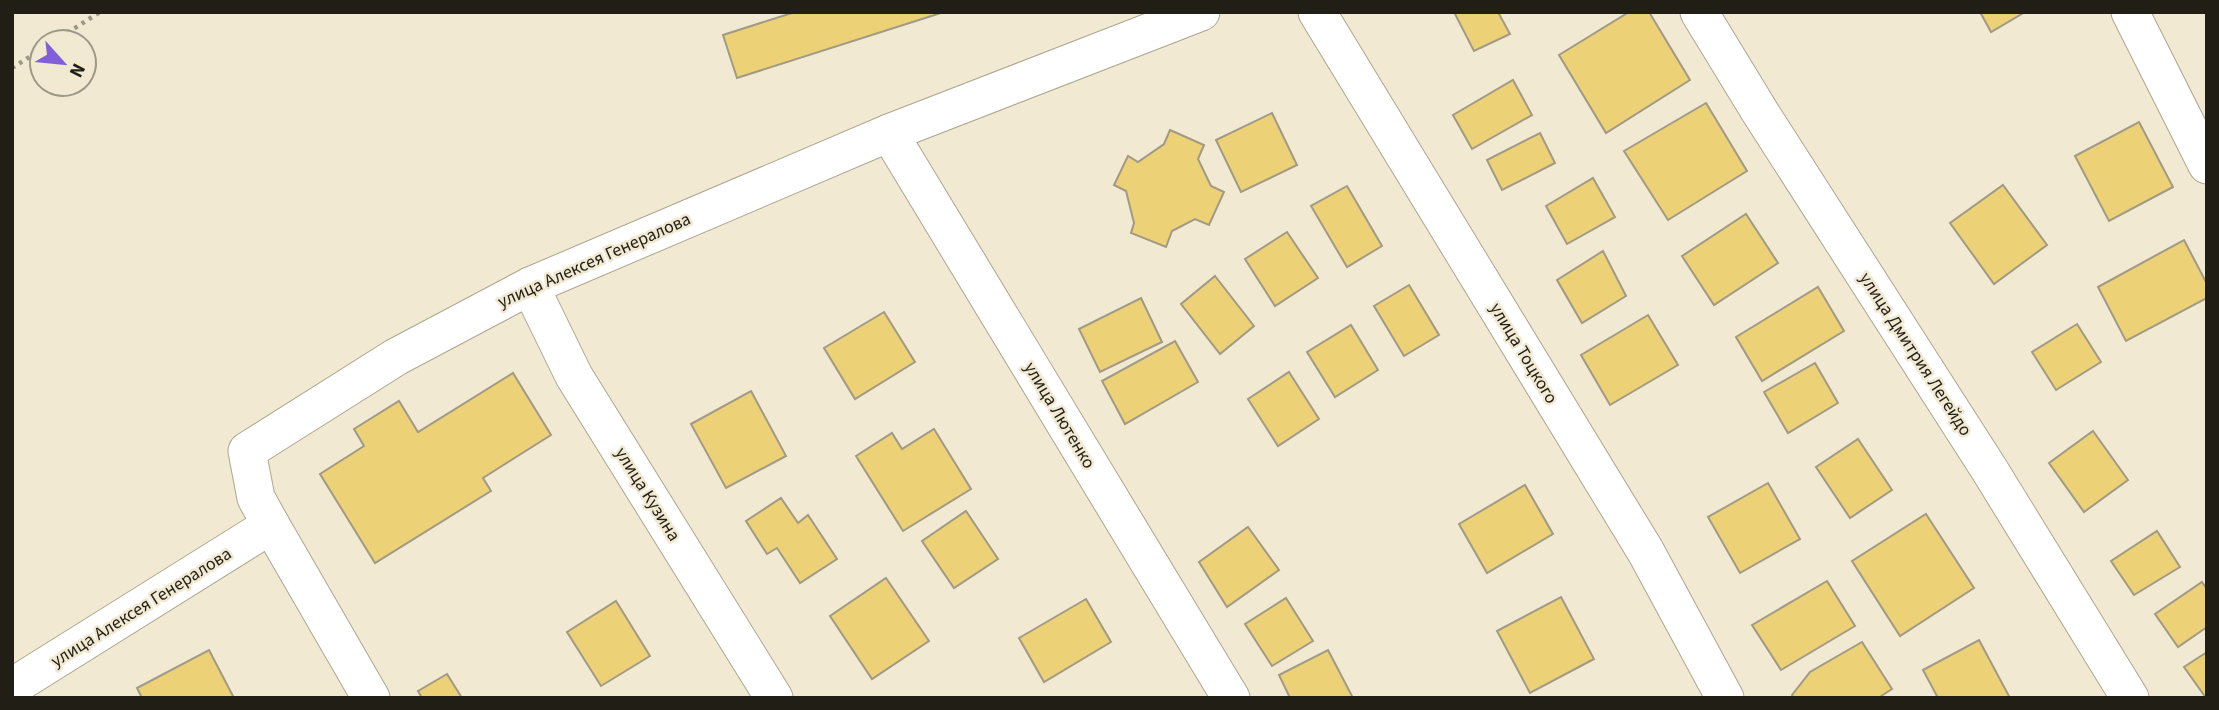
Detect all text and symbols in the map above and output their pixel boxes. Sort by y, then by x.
north arrow [28,28,98,98]
text: N [62,58,92,82]
street label: улица Алексея Генералова [494,207,695,314]
street label: улица Дмитрия Легейдо [1853,268,1978,441]
street label: улица Тоцкого [1484,298,1564,408]
street label: улица Лютенко [1018,357,1101,473]
street label: улица Кузина [609,442,686,546]
street label: улица Алексея Генералова [46,541,236,673]

